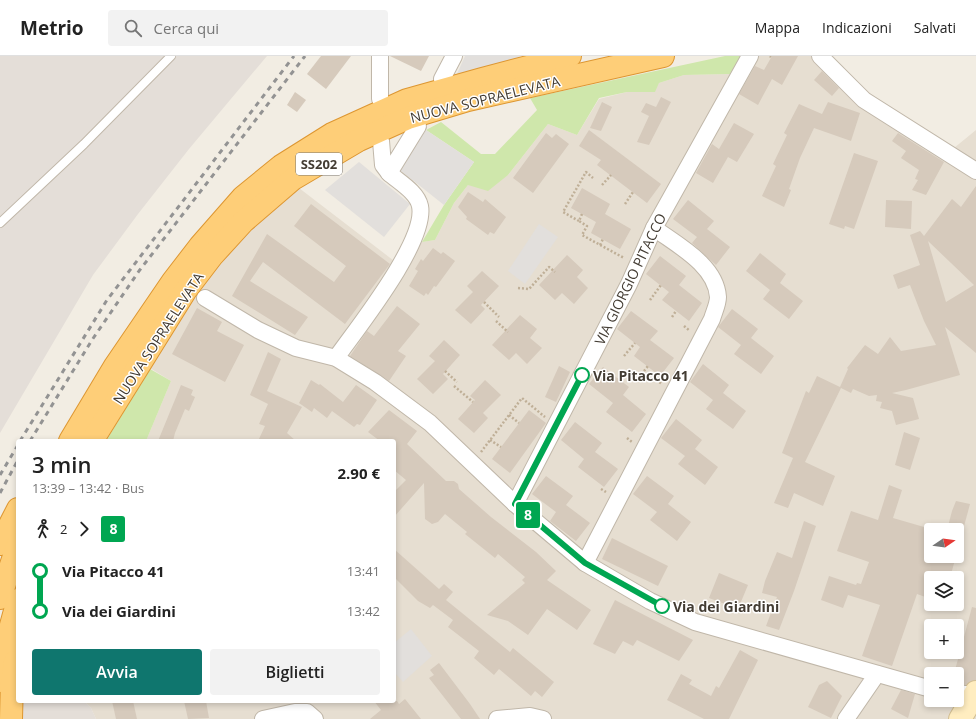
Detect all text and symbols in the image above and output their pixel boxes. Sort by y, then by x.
search box [108,10,388,46]
text: Metrio [20,15,84,41]
icon: search [122,17,144,39]
text: Cerca qui [154,18,219,38]
text: Mappa [755,18,800,37]
text: Indicazioni [822,18,892,37]
text: Salvati [914,18,956,37]
street label: NUOVA SOPRAELEVATA [408,71,562,127]
road number: SS202 [296,153,342,175]
street label: VIA GIORGIO PITACCO [590,210,670,348]
street label: NUOVA SOPRAELEVATA [108,268,208,408]
place label: Via Pitacco 41 [593,366,689,385]
marker: Via Pitacco 41 [574,367,590,383]
text: 3 min [32,449,91,479]
text: 2.90 € [338,463,380,483]
text: 13:39 – 13:42 · Bus [32,479,144,497]
line badge: 8 [515,502,541,528]
text: 8 [524,505,532,524]
icon: walk [32,518,54,540]
icon: forward [73,518,95,540]
text: 8 [109,519,117,538]
text: 2 [60,520,67,538]
north arrow [924,523,964,563]
map controls [924,523,964,707]
text: Via Pitacco 41 [62,561,165,581]
text: 13:41 [347,562,380,580]
button: layers [924,571,964,611]
place label: Via dei Giardini [673,597,779,616]
marker: Via dei Giardini [654,598,670,614]
text: Via dei Giardini [62,601,176,621]
text: 13:42 [347,602,380,620]
button: + [924,619,964,659]
button: Avvia [32,649,202,695]
button: Biglietti [210,649,380,695]
button: − [924,667,964,707]

